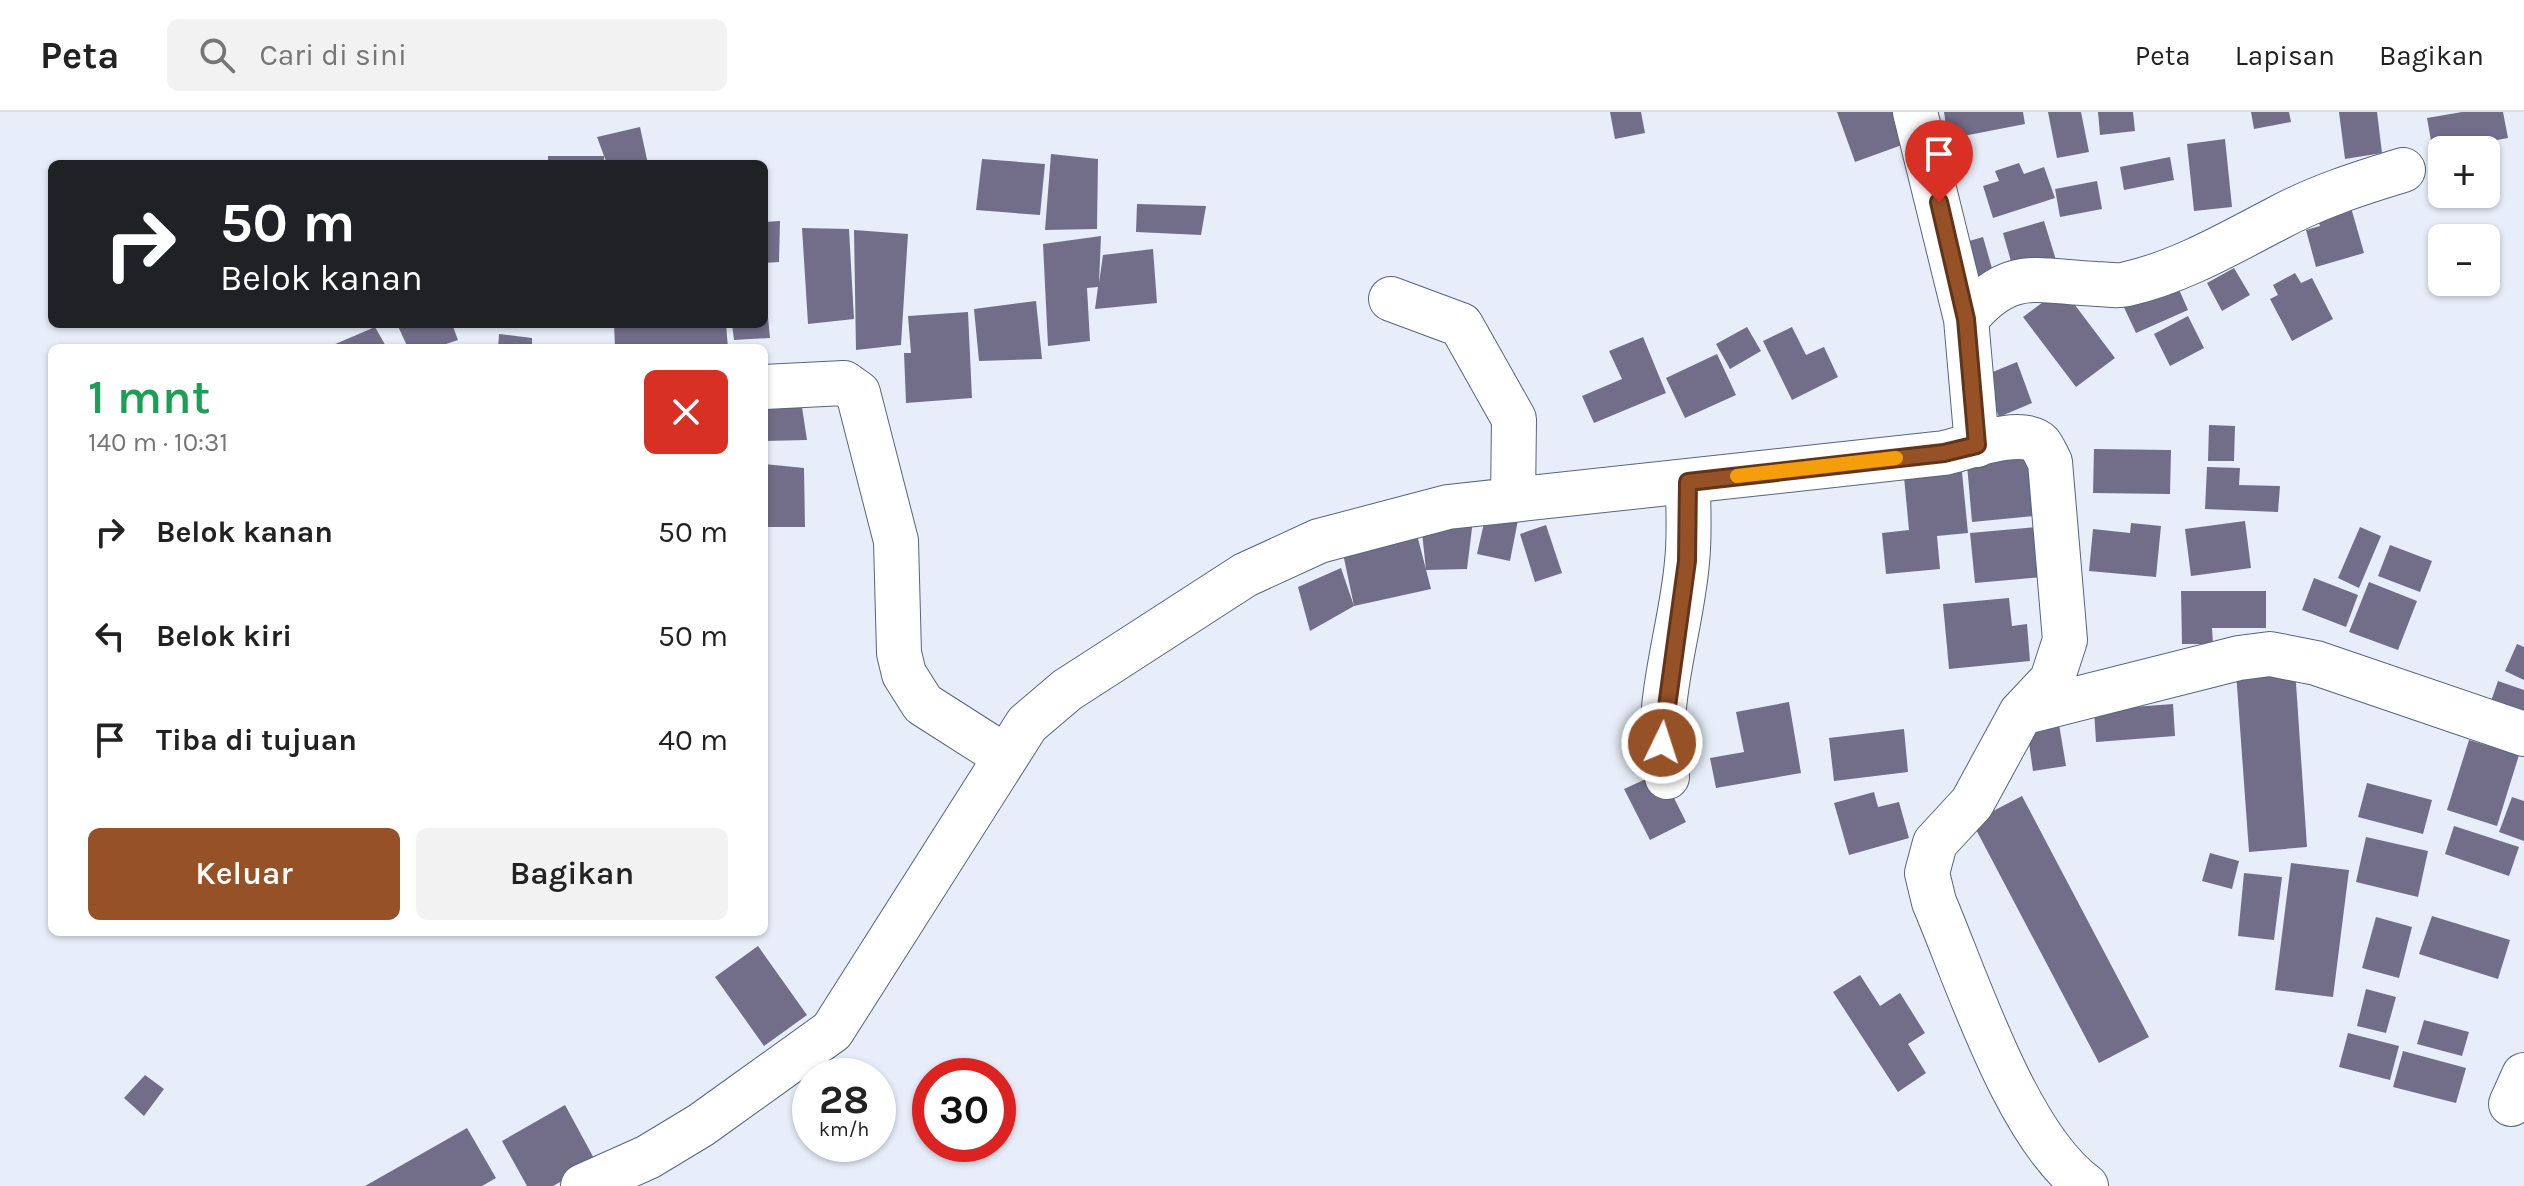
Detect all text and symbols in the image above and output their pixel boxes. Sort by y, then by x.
search box [167,19,727,91]
text: Peta [40,33,119,78]
icon: search [195,33,239,77]
text: Cari di sini [259,37,407,73]
text: Peta [2135,39,2191,72]
text: Lapisan [2235,39,2335,72]
text: Bagikan [2379,39,2484,72]
pin [1905,120,1973,202]
icon: arrive [1917,132,1961,176]
map controls [2428,136,2500,296]
button: + [2428,136,2500,208]
text: 50 m [220,190,355,255]
icon: right [88,192,192,296]
button: − [2428,224,2500,296]
text: Belok kanan [220,257,423,299]
text: 1 mnt [88,369,210,425]
button: close [644,370,728,454]
text: 140 m · 10:31 [88,427,228,458]
icon: right [88,510,132,554]
text: Belok kanan [156,514,333,550]
text: 50 m [658,514,728,550]
icon: left [88,614,132,658]
text: Belok kiri [156,618,292,654]
text: 50 m [658,618,728,654]
position arrow [1620,701,1704,785]
icon: arrive [88,718,132,762]
text: Tiba di tujuan [156,722,357,758]
text: 40 m [658,722,728,758]
button: Keluar [88,828,400,920]
button: Bagikan [416,828,728,920]
speed limit sign: 30 [912,1058,1016,1162]
text: 28 [819,1076,869,1123]
text: km/h [819,1118,869,1141]

